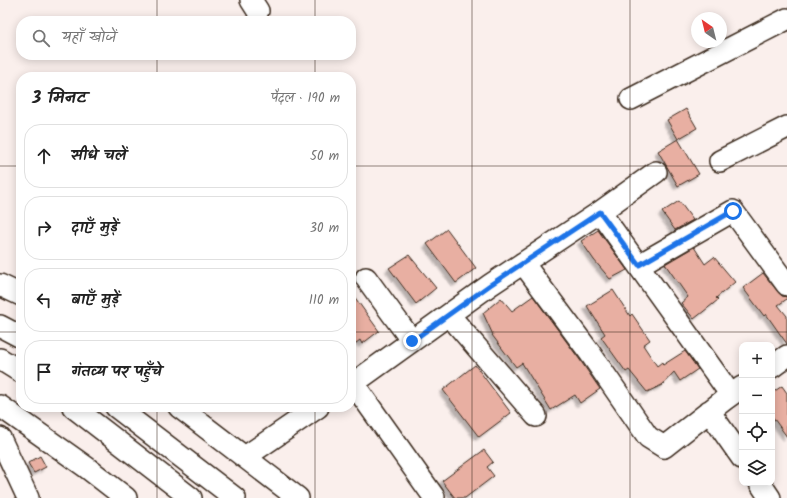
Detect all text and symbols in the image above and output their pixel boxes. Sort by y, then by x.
north arrow [691,12,727,48]
search box [16,16,356,60]
text: यहाँ खोजें [62,26,116,50]
icon: search [30,27,52,49]
text: 3 मिनट [32,85,86,112]
text: पैदल · 190 m [271,88,340,109]
text: सीधे चलें [71,144,126,168]
icon: ahead [33,145,55,167]
text: 50 m [310,146,339,167]
route start [724,202,742,220]
text: दाएँ मुड़ें [71,216,118,240]
icon: right [33,217,55,239]
text: 30 m [310,218,339,239]
text: बाएँ मुड़ें [71,288,119,312]
icon: left [33,289,55,311]
text: 110 m [309,290,339,311]
route end [403,332,421,350]
map controls [739,342,775,486]
button: + [739,342,775,378]
text: गंतव्य पर पहुँचे [71,360,162,384]
icon: arrive [33,361,55,383]
button: − [739,378,775,414]
button: locate [739,414,775,450]
button: layers [739,450,775,486]

